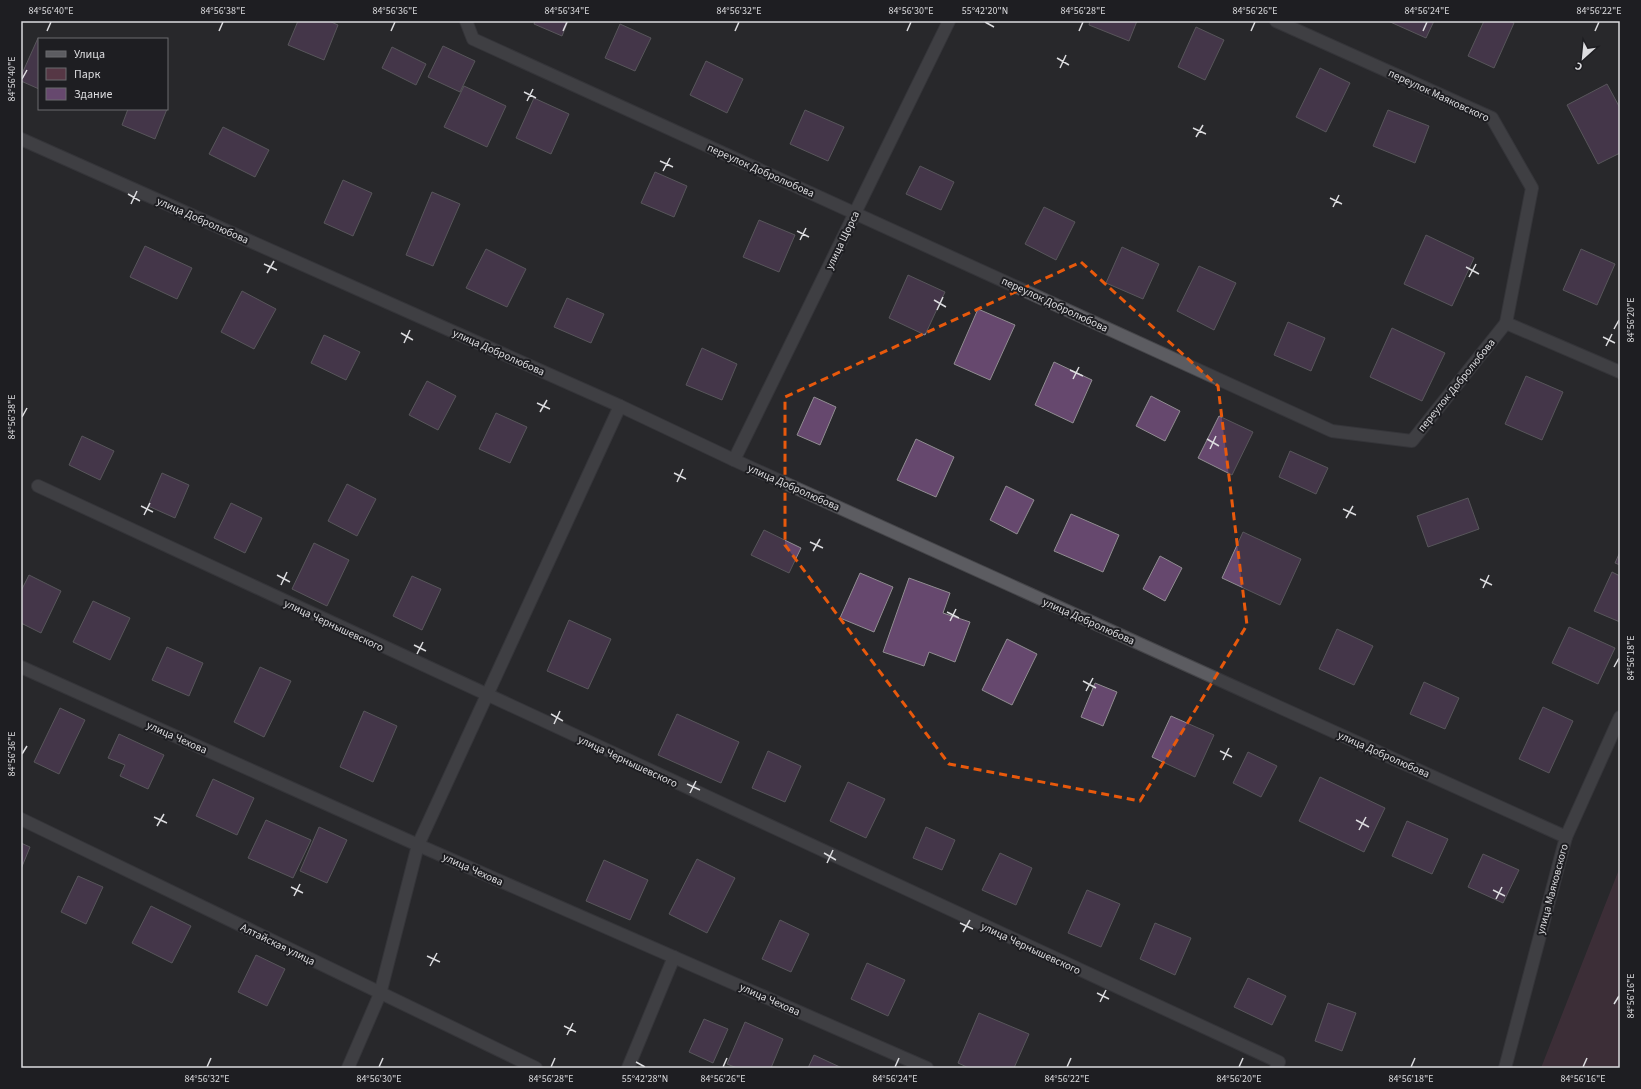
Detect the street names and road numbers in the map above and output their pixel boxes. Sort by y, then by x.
street label: переулок Маяковского [1386,65,1492,125]
street label: переулок Добролюбова [705,140,817,201]
street label: улица Добролюбова [154,193,251,247]
street label: улица Щорса [822,208,863,272]
street label: переулок Добролюбова [999,273,1110,336]
street label: улица Добролюбова [450,325,547,379]
street label: переулок Добролюбова [1414,336,1499,435]
street label: улица Добролюбова [745,460,842,514]
street label: улица Добролюбова [1040,594,1137,648]
street label: улица Чернышевского [282,596,386,655]
street label: улица Чехова [144,717,209,757]
street label: улица Добролюбова [1335,727,1432,781]
street label: улица Чернышевского [576,732,680,791]
street label: улица Маяковского [1533,842,1572,936]
street label: улица Чехова [440,849,505,889]
street label: улица Чернышевского [979,919,1083,978]
street label: Алтайская улица [238,920,318,969]
street label: улица Чехова [737,979,802,1019]

